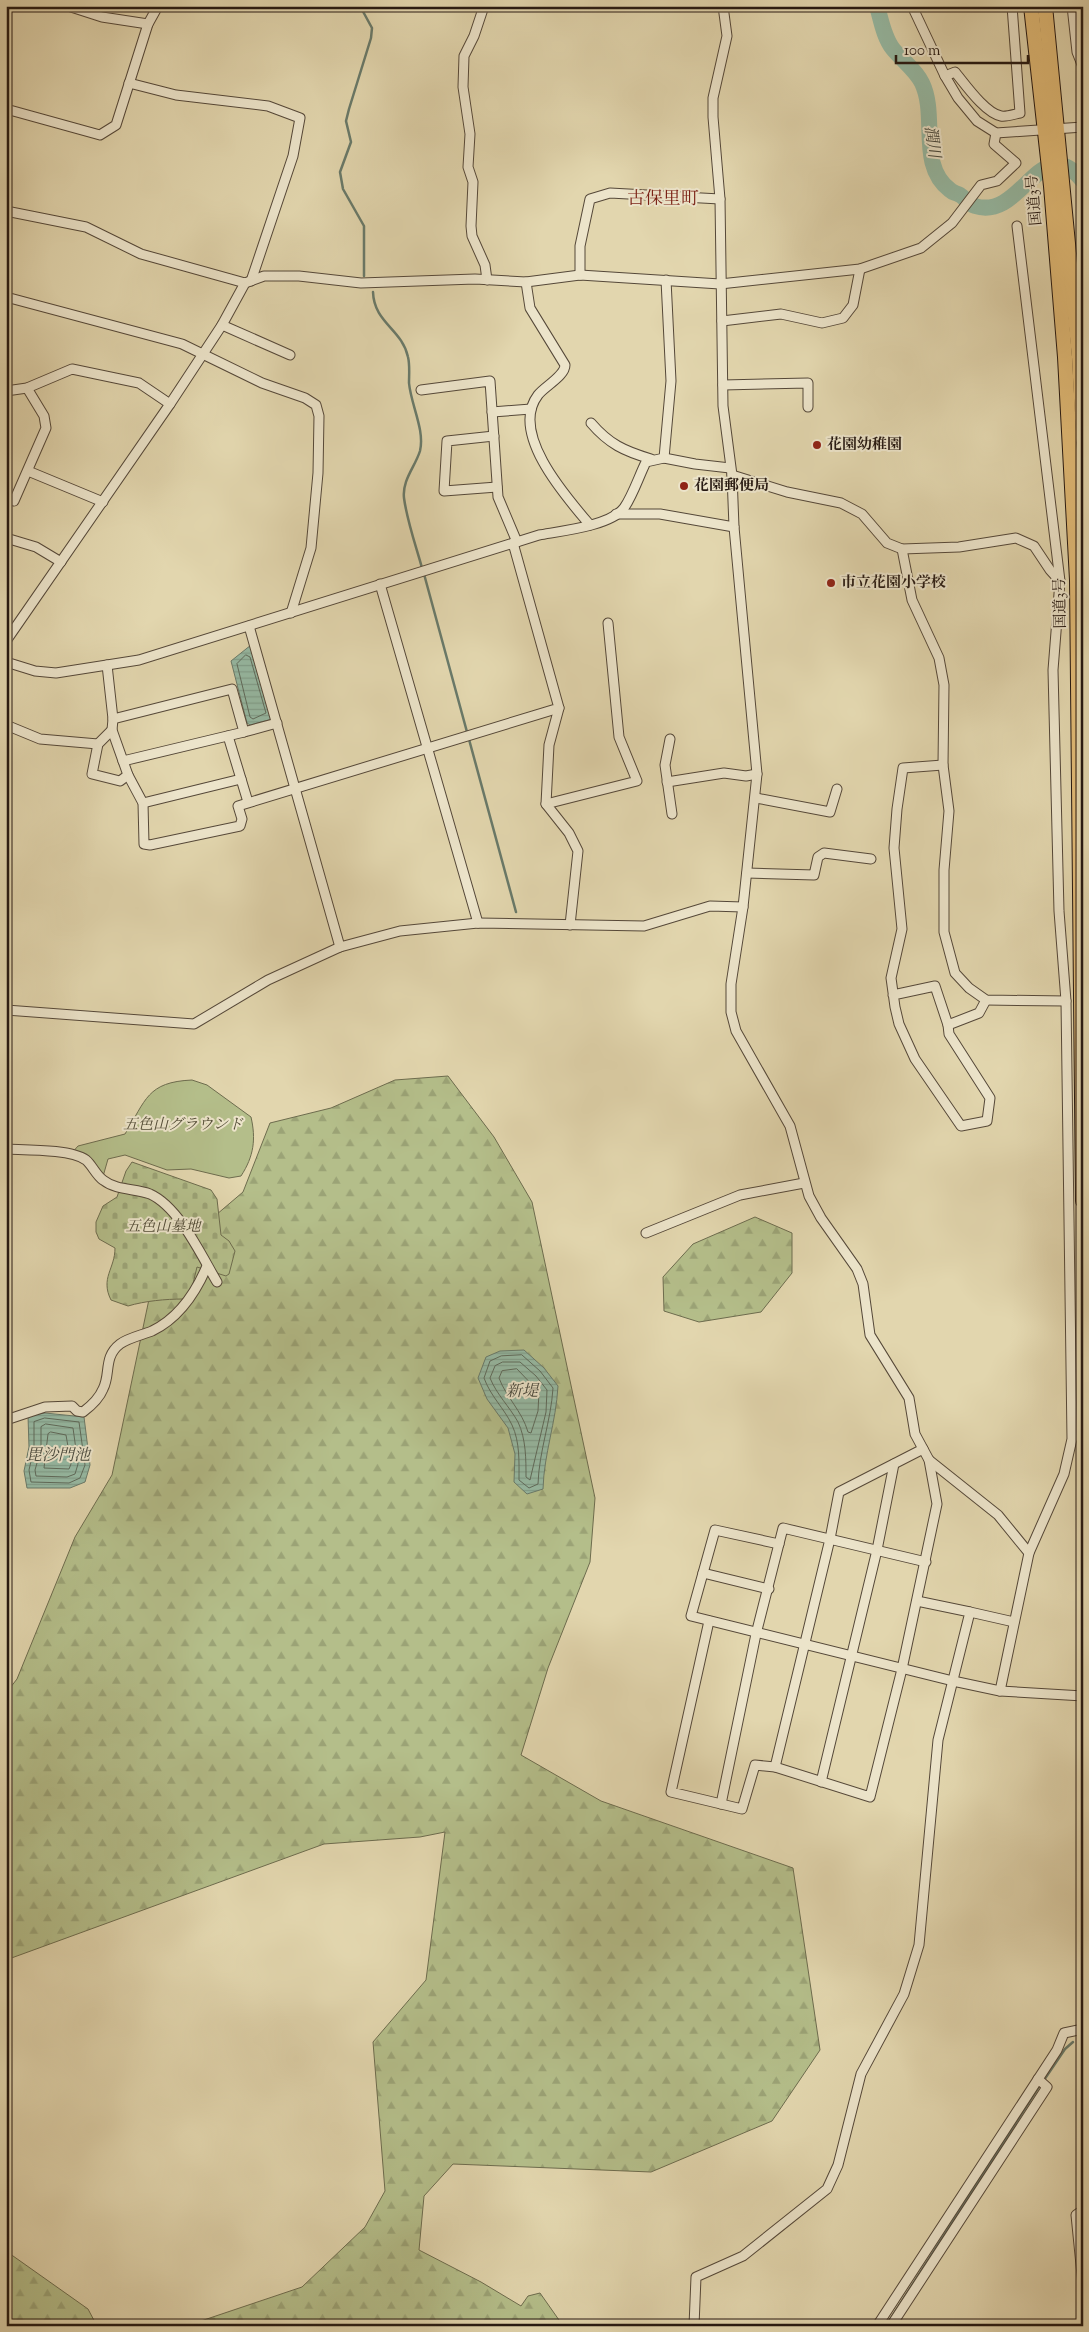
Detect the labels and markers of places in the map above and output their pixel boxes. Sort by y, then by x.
place label: 花園幼稚園 [827,435,902,456]
marker: 花園幼稚園 [811,439,823,451]
place label: 花園郵便局 [694,476,769,497]
marker: 花園郵便局 [678,480,690,492]
place label: 市立花園小学校 [841,573,946,594]
marker: 市立花園小学校 [825,577,837,589]

